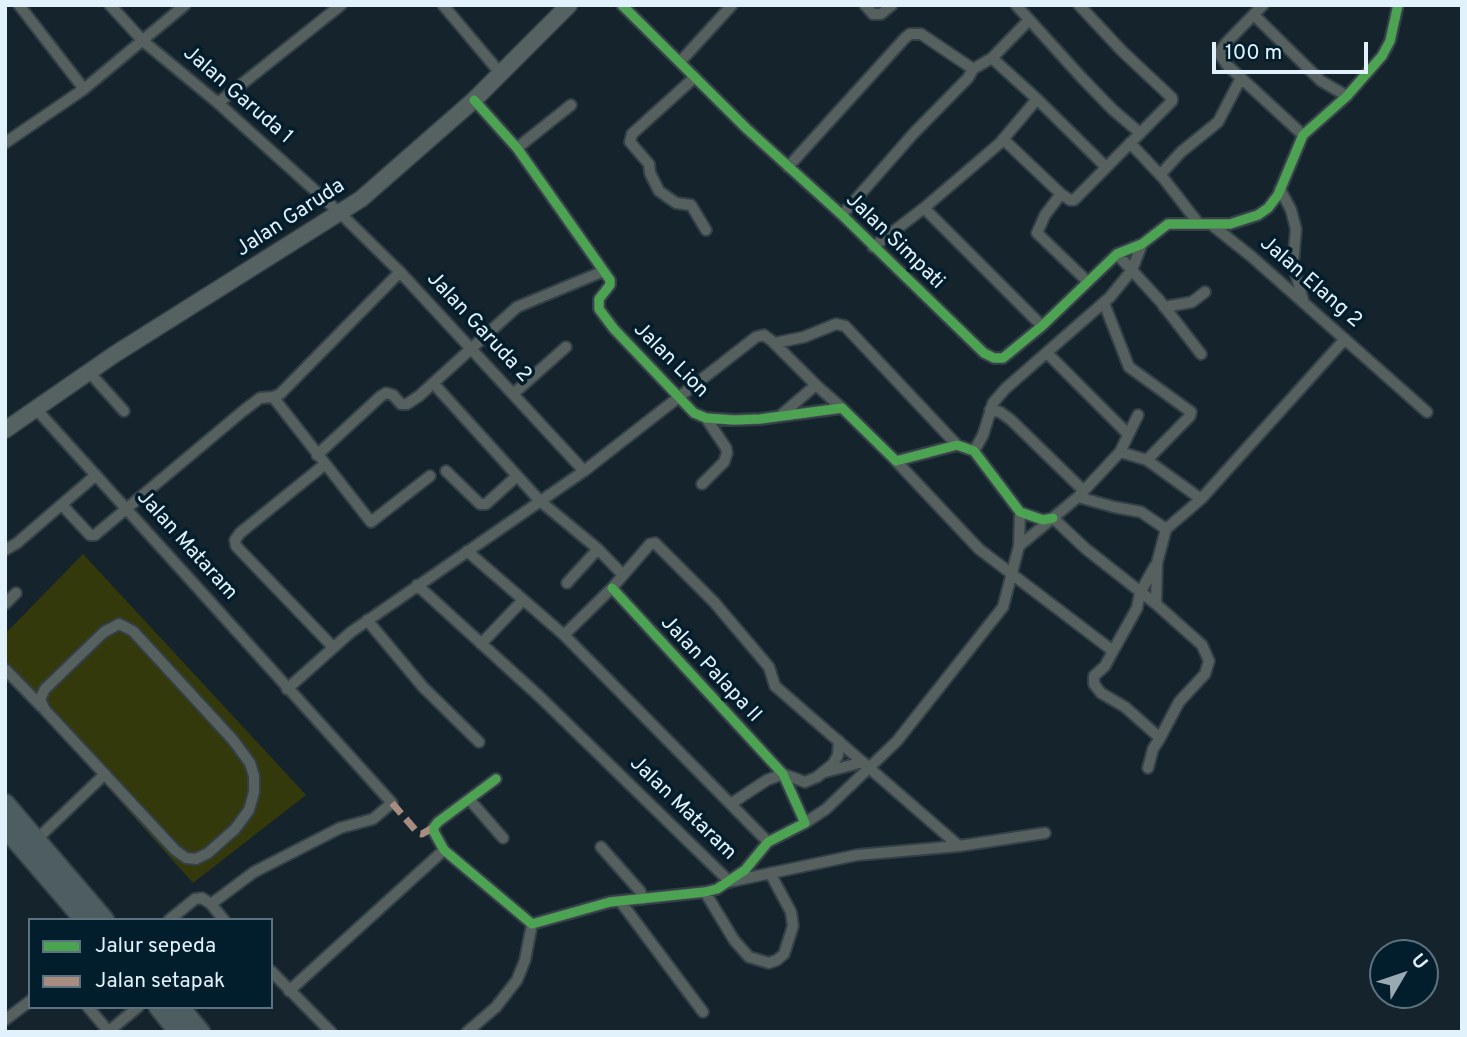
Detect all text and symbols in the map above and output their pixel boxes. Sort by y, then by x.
scale bar [1215,28,1371,72]
text: 100 m [1225,40,1282,67]
street label: Jalan Garuda 1 [177,42,297,150]
street label: Jalan Garuda [232,175,350,263]
street label: Jalan Simpati [839,189,949,295]
street label: Jalan Elang 2 [1254,232,1366,334]
street label: Jalan Garuda 2 [420,267,536,389]
street label: Jalan Lion [627,318,713,404]
street label: Jalan Mataram [130,486,242,606]
street label: Jalan Palapa II [654,611,766,729]
street label: Jalan Mataram [623,752,741,866]
legend [28,918,273,1009]
text: Jalur sepeda [95,933,216,960]
north arrow [1369,939,1439,1009]
text: U [1405,949,1432,975]
text: Jalan setapak [95,968,225,995]

